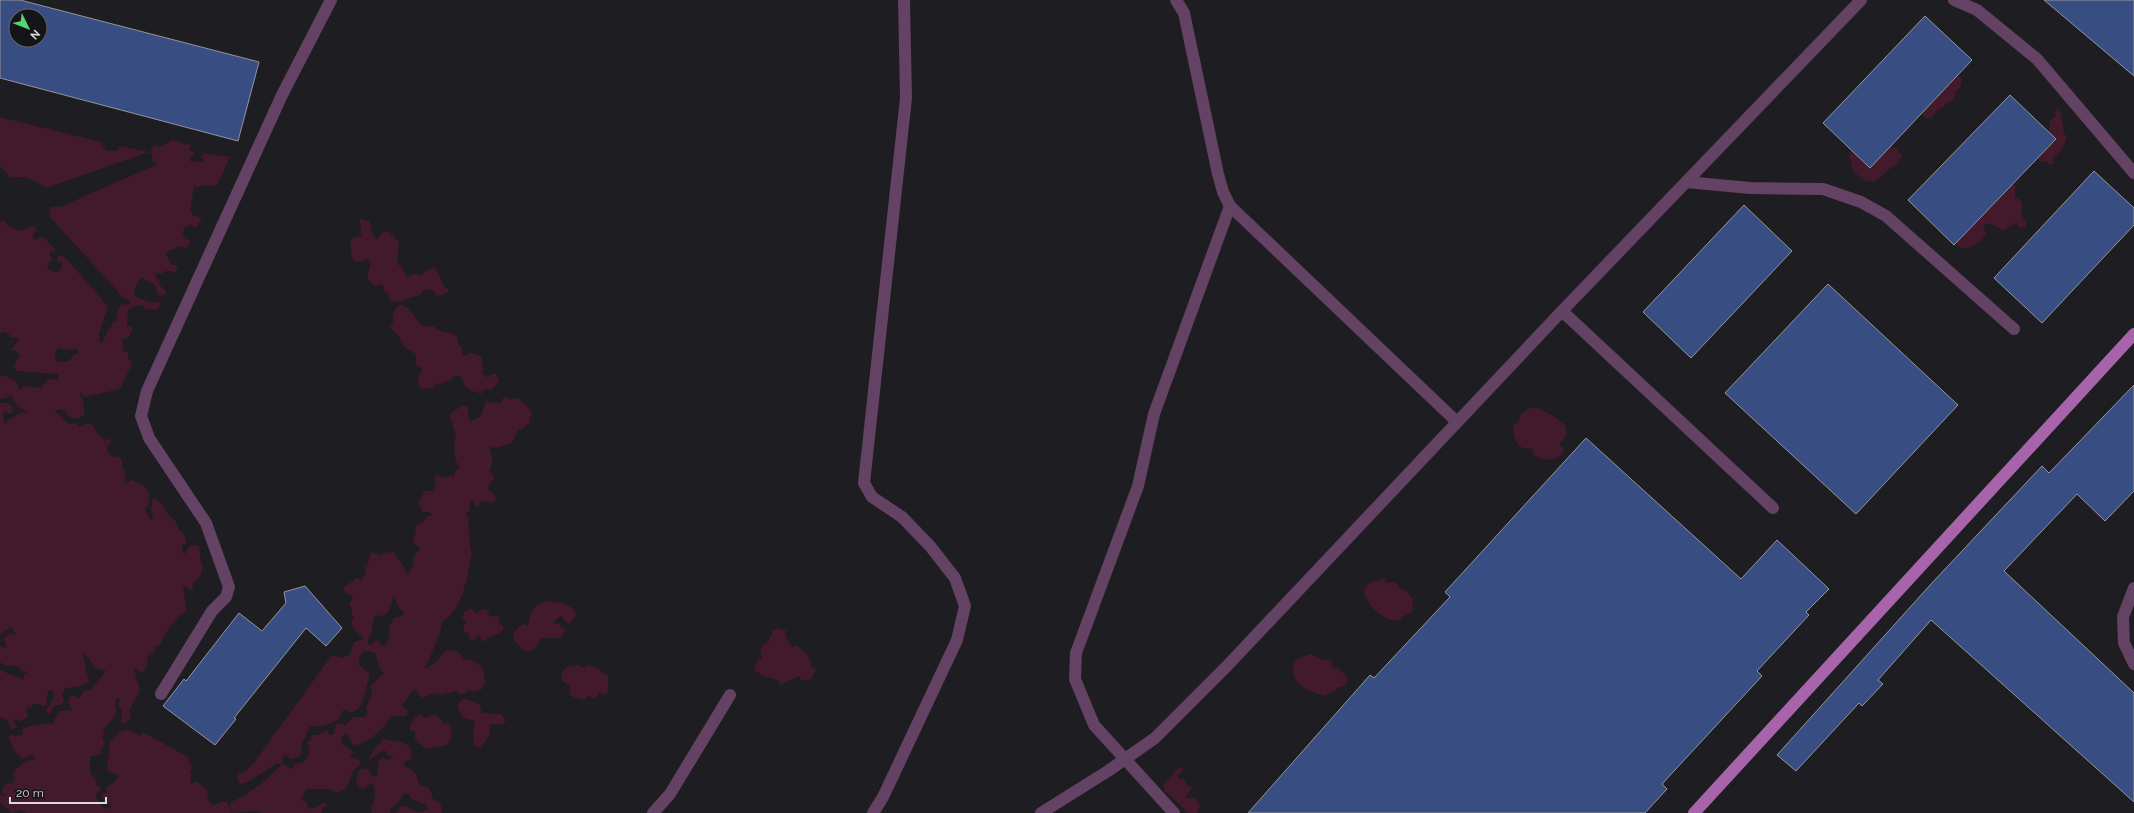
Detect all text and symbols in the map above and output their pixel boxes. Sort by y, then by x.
north arrow [8,8,48,48]
text: N [27,27,43,42]
scale bar [10,779,106,805]
text: 20 m [16,786,44,800]

